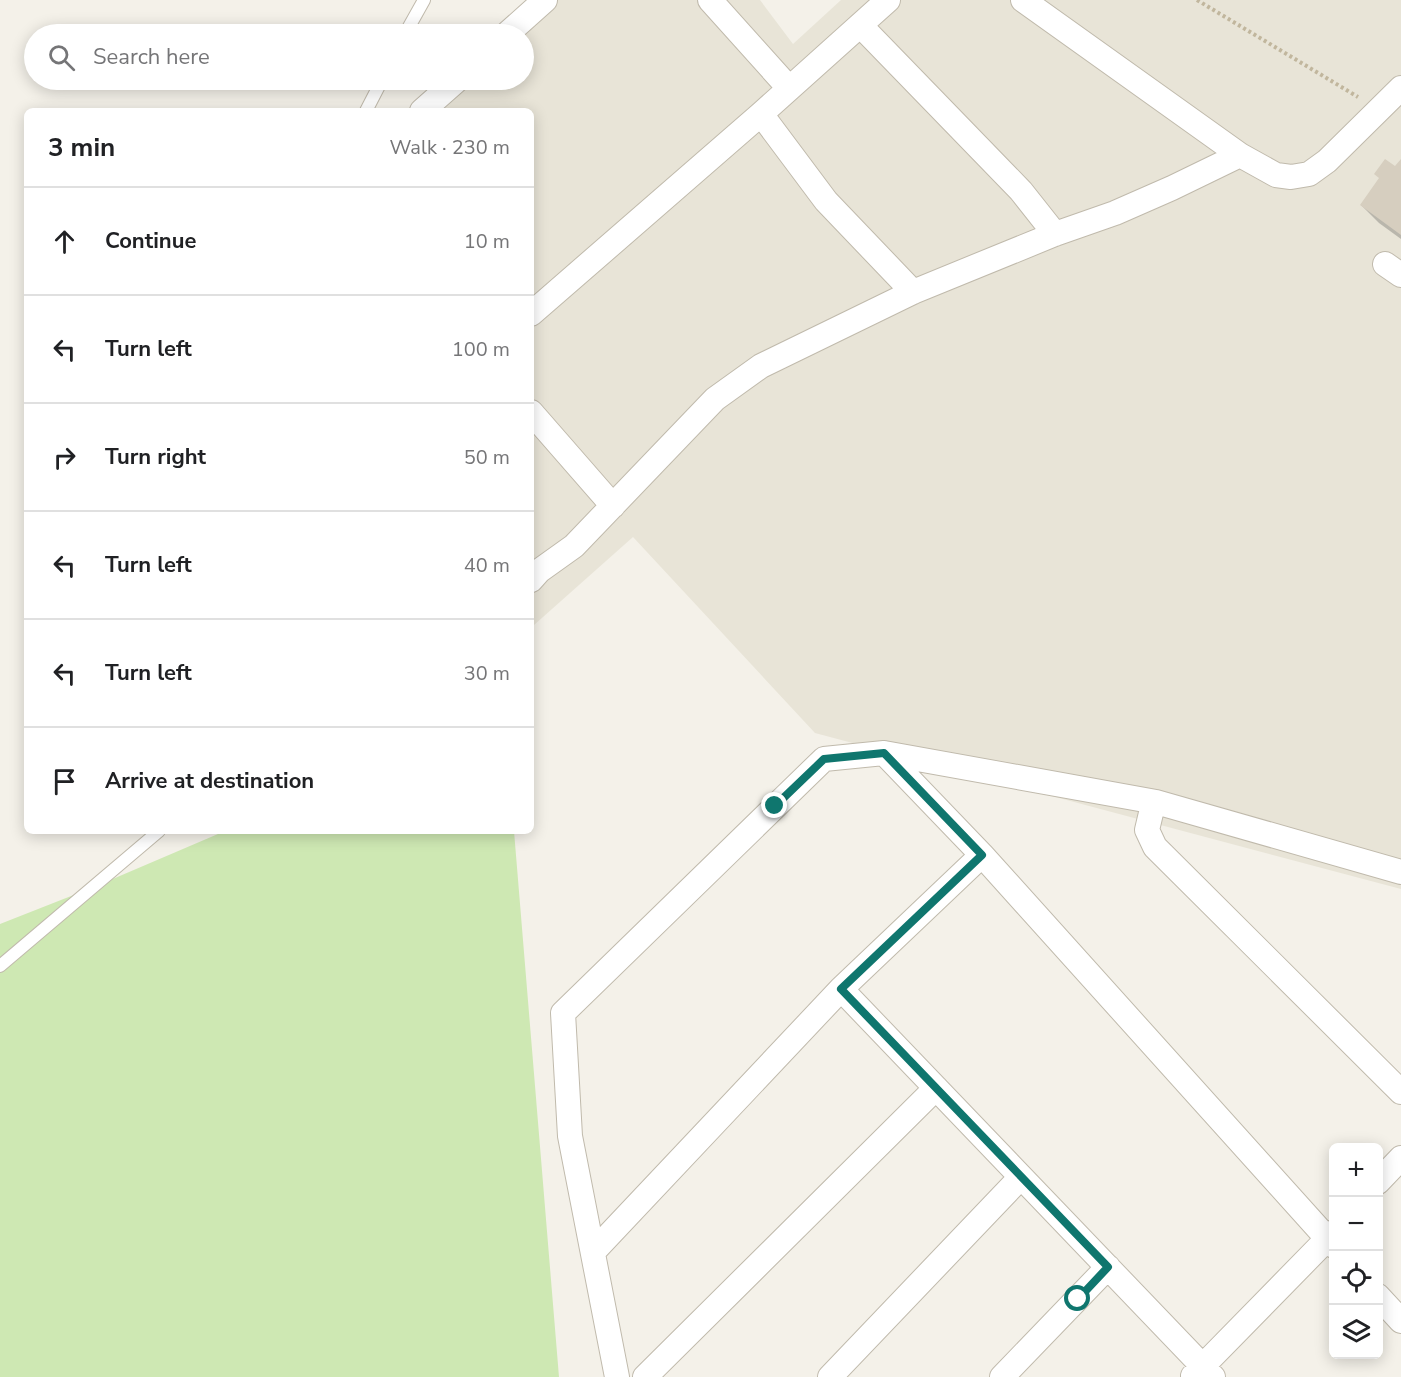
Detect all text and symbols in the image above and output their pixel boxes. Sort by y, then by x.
search box [24,24,534,90]
icon: search [45,41,78,74]
text: Search here [93,42,210,72]
text: 3 min [48,130,115,165]
text: Walk · 230 m [390,134,510,161]
icon: ahead [48,225,81,258]
text: Continue [105,226,196,256]
text: 10 m [464,228,510,255]
icon: left [48,333,81,366]
text: Turn left [105,334,192,364]
text: 100 m [452,336,510,363]
icon: right [48,441,81,474]
text: Turn right [105,442,206,472]
text: 50 m [464,444,510,471]
icon: left [48,549,81,582]
text: Turn left [105,550,192,580]
text: 40 m [464,552,510,579]
icon: left [48,657,81,690]
text: Turn left [105,658,192,688]
text: 30 m [464,660,510,687]
icon: arrive [48,765,81,798]
text: Arrive at destination [105,766,314,796]
route end [761,792,787,818]
map controls [1329,1143,1383,1359]
button: + [1329,1143,1383,1197]
button: − [1329,1197,1383,1251]
button: locate [1329,1251,1383,1305]
route start [1064,1285,1090,1311]
button: layers [1329,1305,1383,1359]

